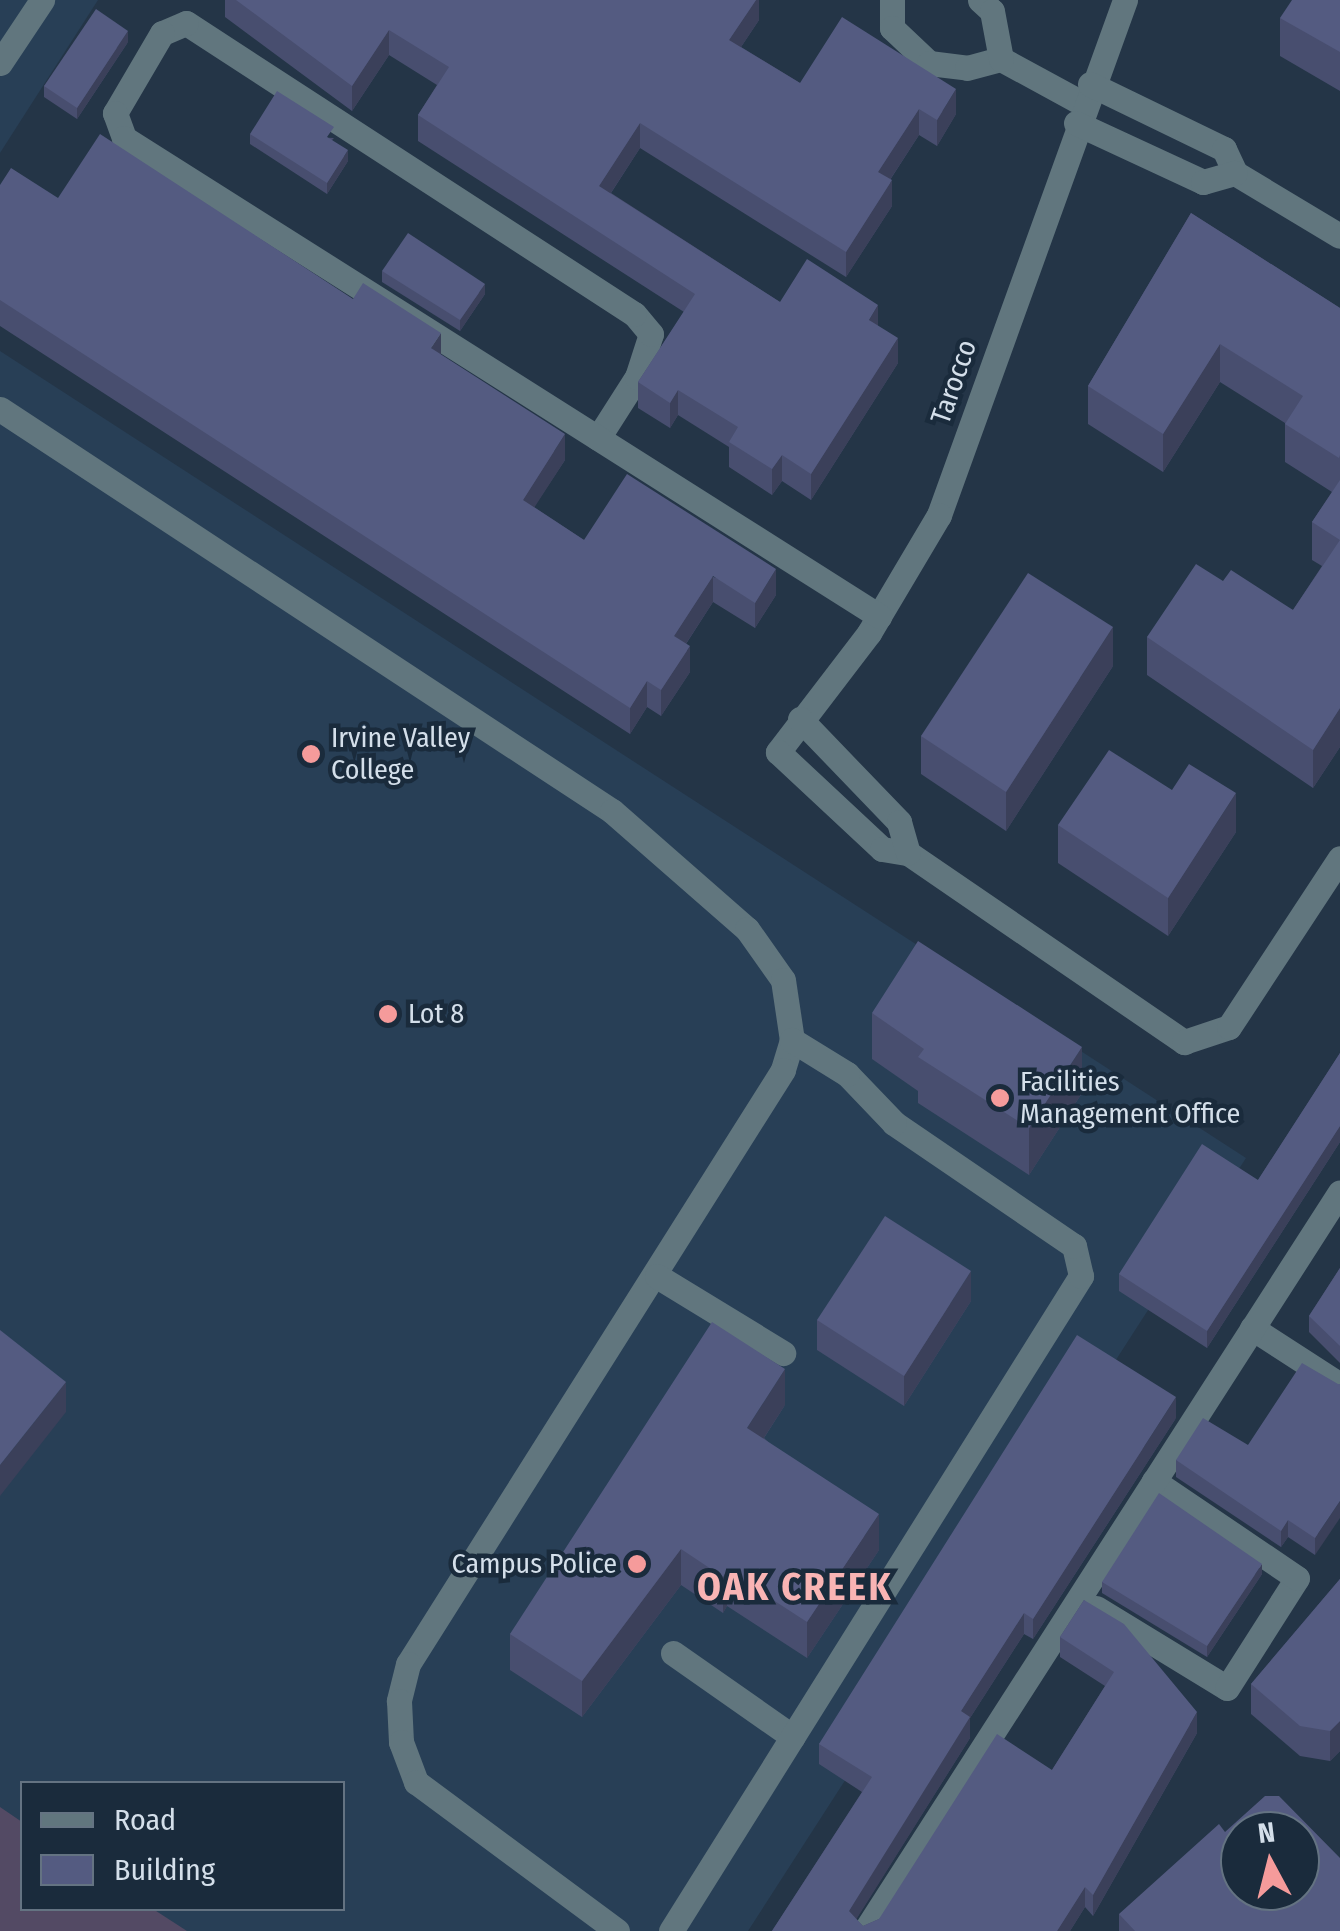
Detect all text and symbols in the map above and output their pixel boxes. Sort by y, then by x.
street label: Tarocco [924,336,984,428]
place label: Irvine Valley College [331,721,470,787]
marker: Irvine Valley College [300,743,322,765]
place label: Lot 8 [408,997,464,1031]
marker: Lot 8 [377,1003,399,1025]
place label: Facilities Management Office [1020,1065,1240,1131]
marker: Facilities Management Office [989,1087,1011,1109]
place label: Campus Police [451,1547,617,1581]
marker: Campus Police [626,1553,648,1575]
district label: OAK CREEK [697,1565,893,1611]
legend [20,1781,345,1911]
text: Road [114,1802,176,1838]
north arrow [1220,1811,1320,1911]
text: N [1256,1815,1277,1850]
text: Building [114,1852,215,1888]

